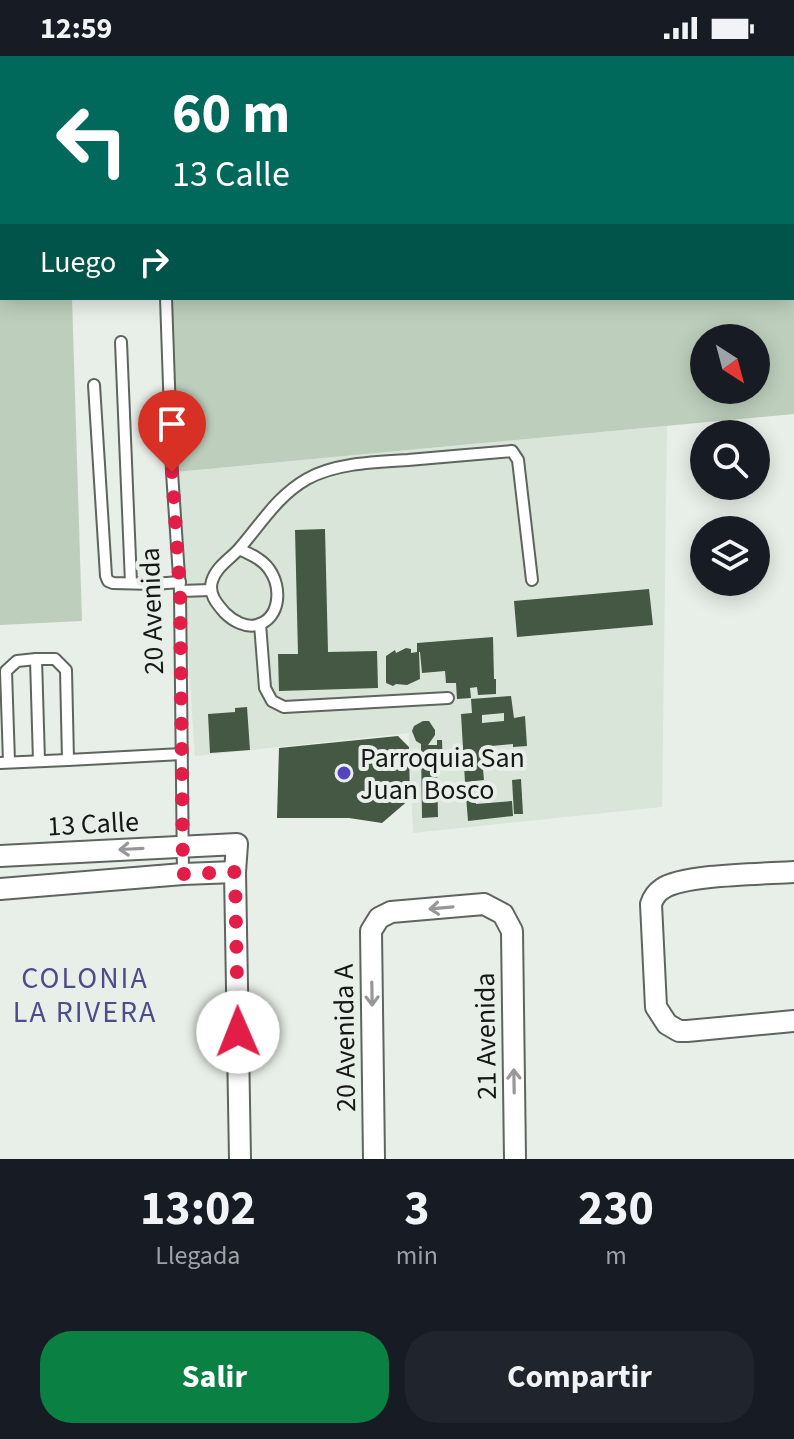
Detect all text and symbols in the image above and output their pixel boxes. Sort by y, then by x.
text: 12:59 [40,7,112,50]
text: 60 m [172,75,290,154]
icon: left [40,88,144,192]
text: 13 Calle [172,149,290,200]
icon: right [132,240,176,284]
text: Luego [40,241,116,284]
north arrow [690,324,770,404]
map controls [690,324,770,596]
pin [138,390,206,472]
icon: arrive [150,402,194,446]
button: search [690,420,770,500]
button: layers [690,516,770,596]
street label: 20 Avenida [130,547,174,675]
place label: Parroquia San Juan Bosco [360,738,525,810]
marker: Parroquia San Juan Bosco [335,764,353,782]
street label: 13 Calle [46,802,140,846]
one-way arrow [118,842,145,857]
one-way arrow [428,900,455,915]
district label: COLONIA LA RIVERA [13,957,157,1034]
street label: 20 Avenida A [324,963,366,1112]
street label: 21 Avenida [465,972,507,1100]
one-way arrow [364,980,379,1007]
position arrow [196,990,280,1074]
one-way arrow [506,1068,522,1095]
text: 13:02 [140,1175,256,1243]
text: 3 [404,1175,430,1243]
text: 230 [578,1175,654,1243]
text: Llegada [155,1237,240,1274]
text: min [396,1237,438,1274]
text: m [605,1237,627,1274]
button: Salir [40,1331,389,1423]
button: Compartir [405,1331,754,1423]

